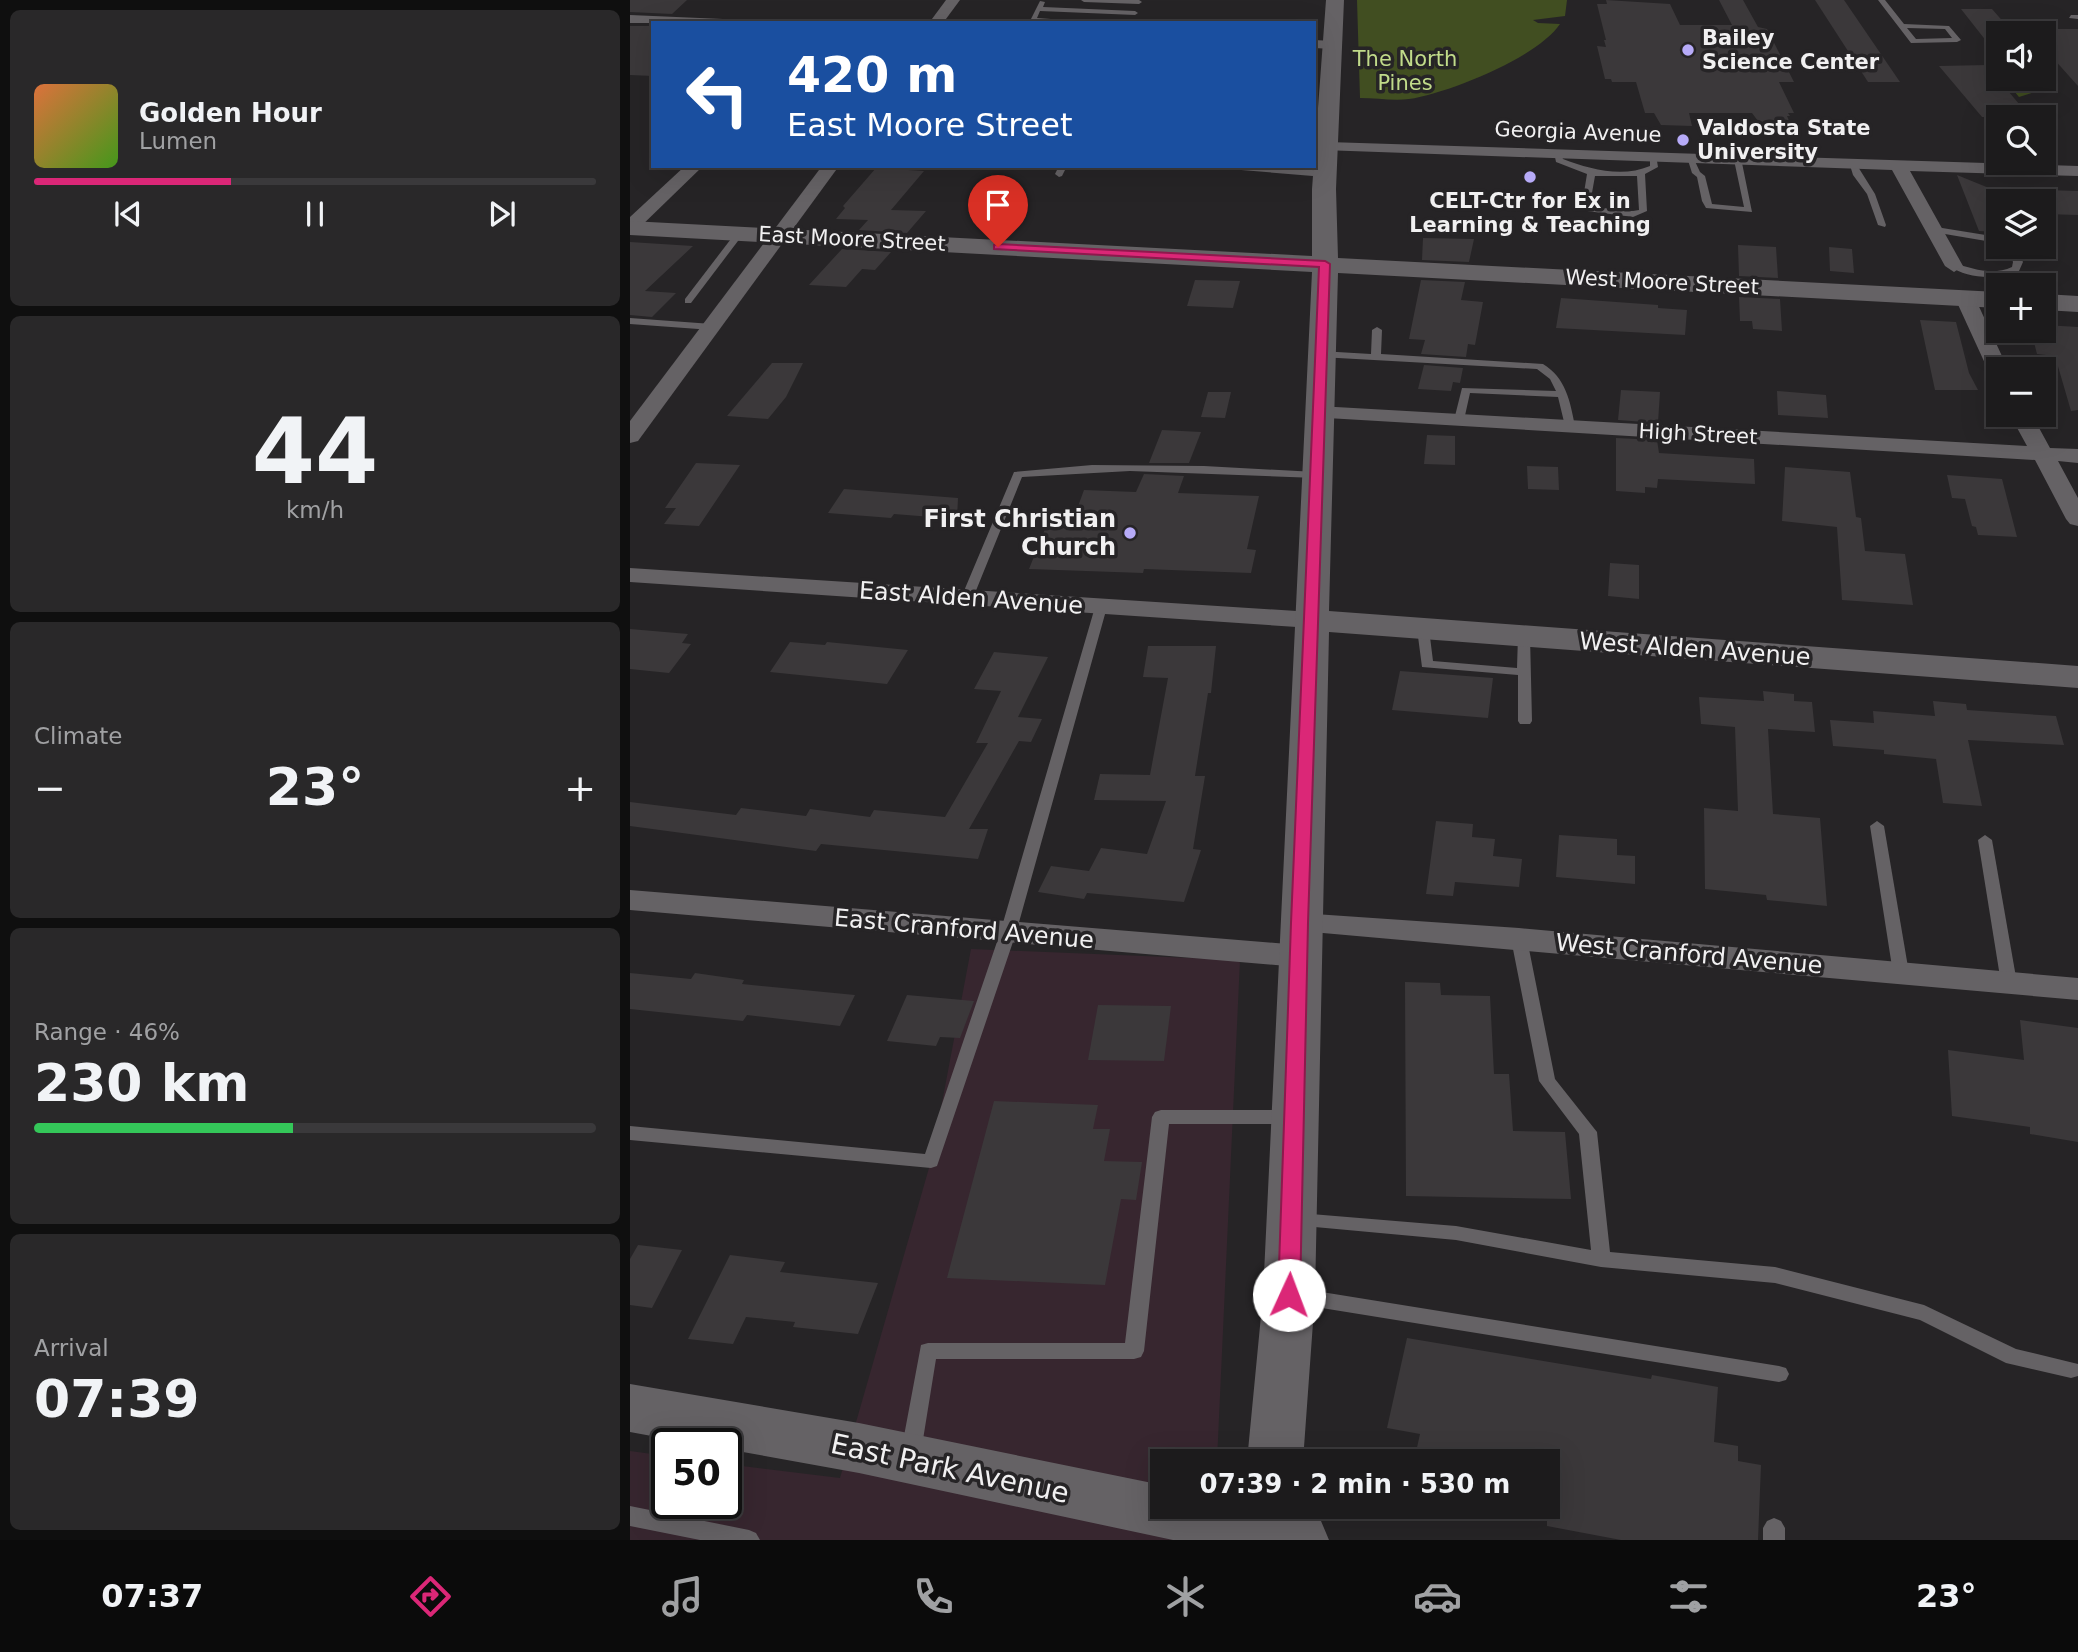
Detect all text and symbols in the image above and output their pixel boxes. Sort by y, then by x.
map controls [1986,21,2056,427]
button: sound [1986,21,2056,91]
place label: Bailey Science Center [1702,26,1880,74]
marker: Bailey Science Center [1680,42,1696,58]
text: 420 m [787,47,957,104]
park label: The North Pines [1352,47,1457,95]
icon: left [672,49,763,140]
text: Golden Hour [139,98,322,128]
button: search [1986,105,2056,175]
text: East Moore Street [787,106,1073,144]
place label: Valdosta State University [1697,116,1871,164]
street label: Georgia Avenue [1494,117,1662,147]
text: Lumen [139,128,217,154]
marker: Valdosta State University [1675,132,1691,148]
marker: CELT-Ctr for Ex in Learning & Teaching [1522,169,1538,185]
pin [968,175,1028,247]
icon: arrive [979,186,1017,224]
place label: CELT-Ctr for Ex in Learning & Teaching [1409,189,1651,237]
button: layers [1986,189,2056,259]
icon: previous [109,195,147,233]
icon: pause [296,195,334,233]
icon: next [483,195,521,233]
street label: East Moore Street [758,222,946,256]
street label: West Moore Street [1565,265,1759,299]
button: + [1986,273,2056,343]
button: − [1986,357,2056,427]
text: 44 [252,399,378,504]
street label: High Street [1638,419,1758,449]
text: km/h [286,497,344,523]
place label: First Christian Church [923,505,1116,561]
marker: First Christian Church [1122,525,1138,541]
street label: East Alden Avenue [858,576,1084,620]
street label: West Alden Avenue [1578,627,1812,671]
text: Climate [34,723,123,749]
text: 23° [266,757,364,817]
text: − [34,766,66,810]
text: + [564,766,596,810]
street label: East Cranford Avenue [833,904,1095,954]
street label: West Cranford Avenue [1554,928,1824,980]
text: Range · 46% [34,1019,180,1045]
text: 230 km [34,1053,249,1113]
position arrow [1252,1258,1326,1332]
text: Arrival [34,1335,109,1361]
text: 07:39 [34,1369,200,1429]
street label: East Park Avenue [828,1427,1072,1510]
speed limit sign: 50 [651,1428,742,1519]
text: 07:39 · 2 min · 530 m [1200,1469,1510,1499]
icon: directions [406,1572,455,1621]
icon: music [658,1572,707,1621]
icon: phone [909,1572,958,1621]
icon: climate [1161,1572,1210,1621]
icon: car [1413,1572,1462,1621]
icon: filters [1664,1572,1713,1621]
text: 07:37 [101,1577,203,1615]
text: 23° [1916,1577,1977,1615]

